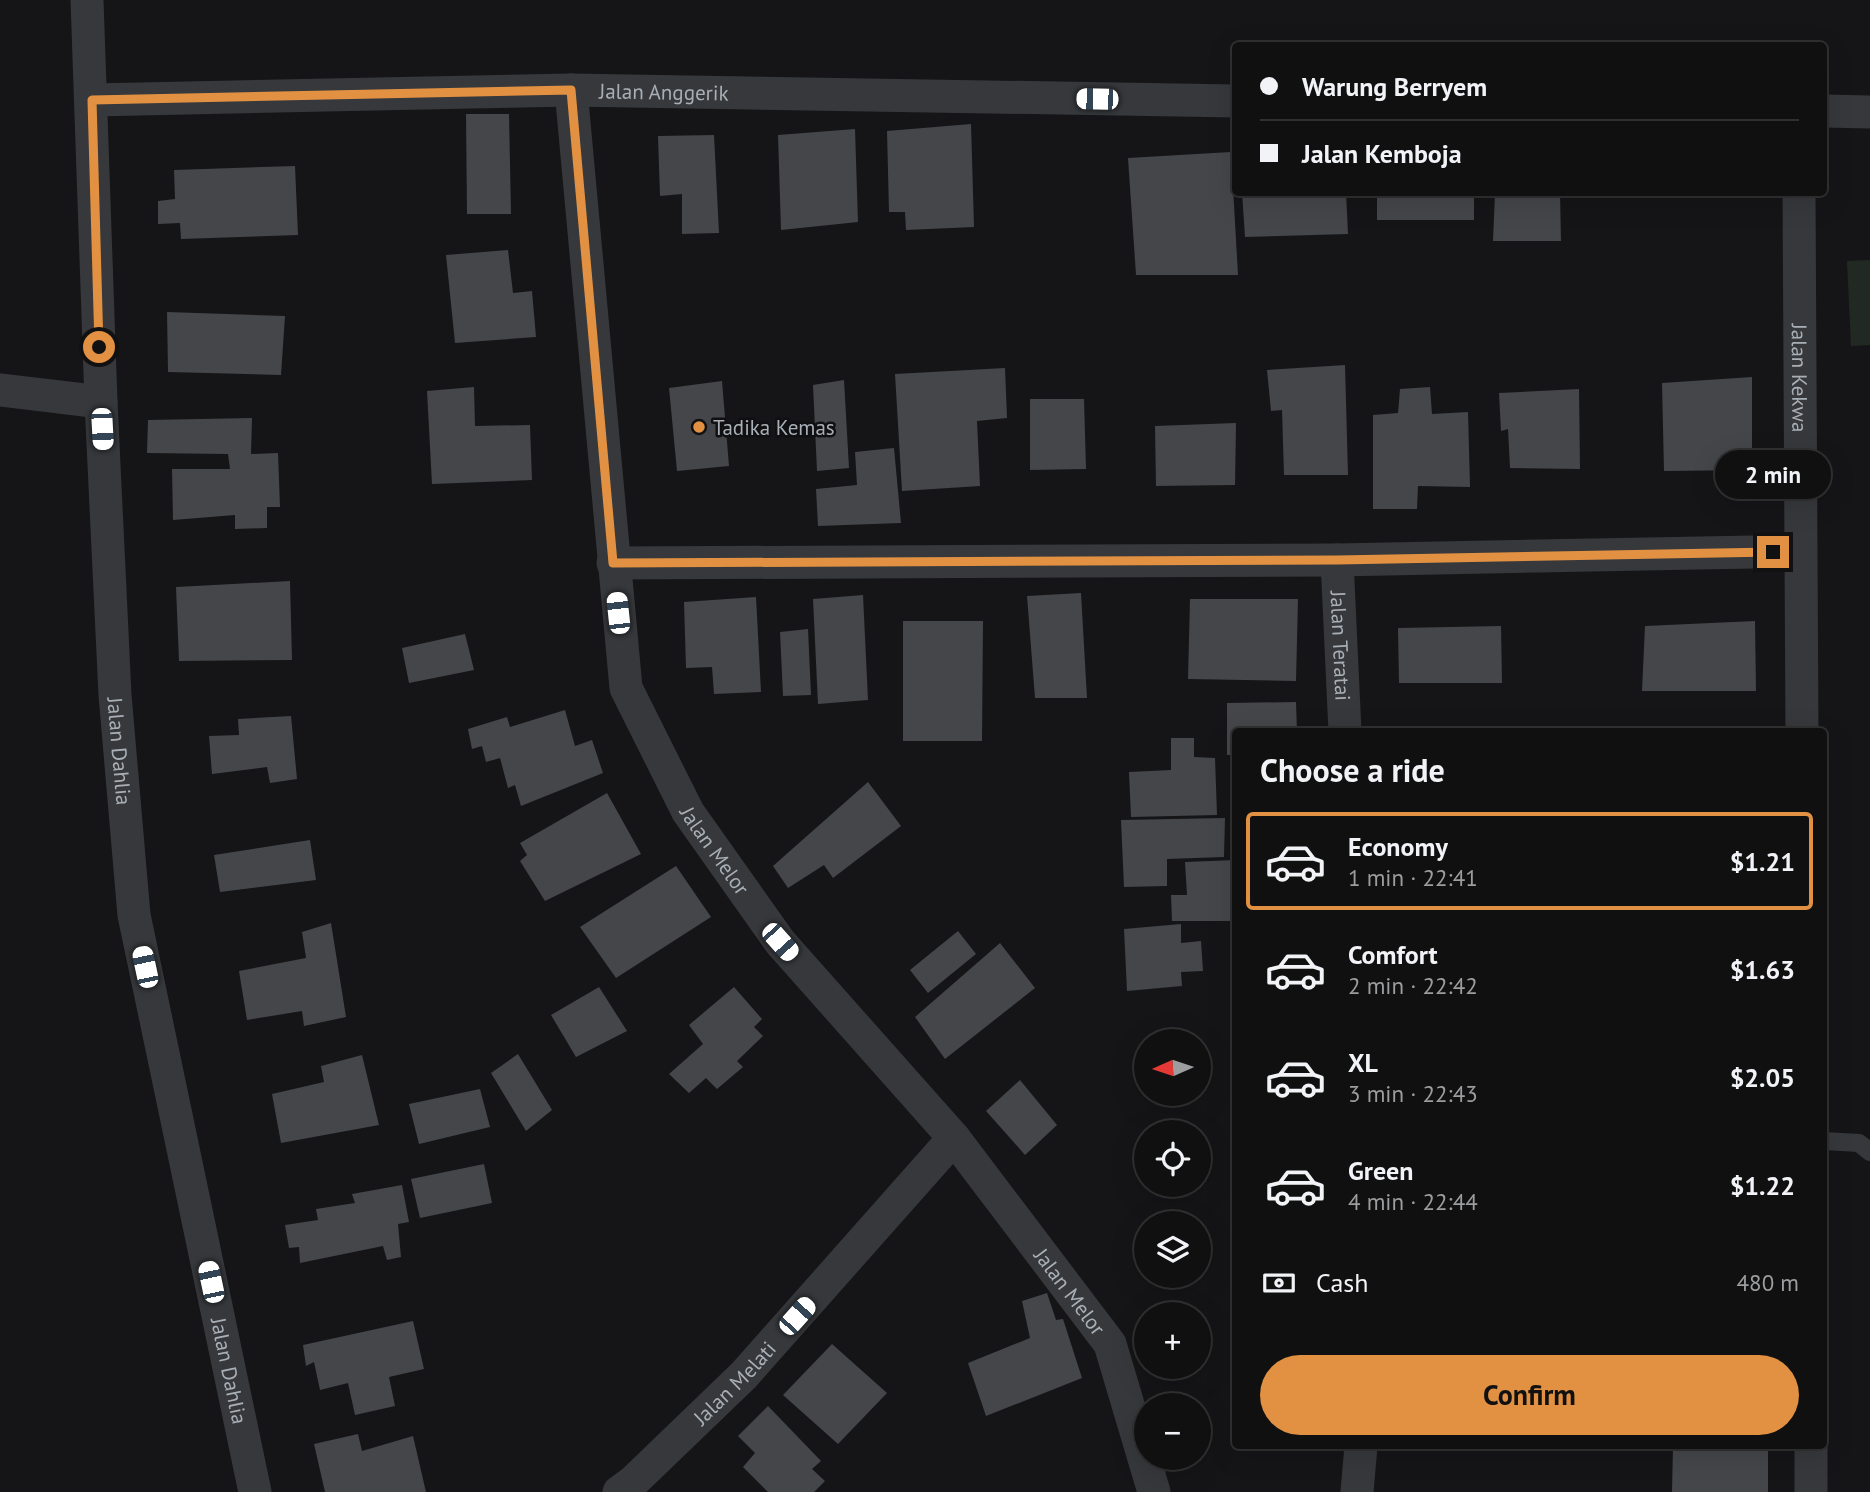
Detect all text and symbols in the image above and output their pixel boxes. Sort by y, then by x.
text: Warung Berryem [1302,70,1487,103]
street label: Jalan Anggerik [598,77,729,106]
car [1076,88,1119,110]
text: Jalan Kemboja [1302,137,1462,170]
street label: Jalan Kekwa [1786,323,1814,432]
route start [83,331,115,363]
car [91,407,114,451]
place label: Tadika Kemas [713,414,835,441]
marker: Tadika Kemas [691,419,707,435]
callout: 2 min [1715,450,1831,500]
text: 2 min [1745,460,1801,489]
route end [1757,536,1789,568]
street label: Jalan Teratai [1325,589,1357,701]
car [606,591,631,635]
street label: Jalan Dahlia [102,695,138,806]
text: Choose a ride [1260,749,1445,791]
street label: Jalan Melor [674,801,756,900]
icon: car [1264,830,1327,893]
text: Economy [1348,830,1448,863]
text: $1.21 [1730,845,1795,878]
text: 1 min · 22:41 [1348,863,1478,892]
car [759,919,802,965]
icon: car [1264,938,1327,1001]
text: Comfort [1348,938,1438,971]
car [131,944,160,990]
text: $1.63 [1730,953,1795,986]
text: 2 min · 22:42 [1348,971,1478,1000]
north arrow [1134,1029,1211,1106]
map controls [1134,1029,1211,1470]
icon: car [1264,1046,1327,1109]
text: XL [1348,1046,1378,1079]
text: $2.05 [1730,1061,1795,1094]
text: 3 min · 22:43 [1348,1079,1478,1108]
button: locate [1134,1120,1211,1197]
icon: car [1264,1154,1327,1217]
text: Green [1348,1154,1413,1187]
text: $1.22 [1730,1169,1795,1202]
text: 4 min · 22:44 [1348,1187,1478,1216]
button: layers [1134,1211,1211,1288]
street label: Jalan Melor [1028,1242,1112,1340]
car [197,1259,226,1305]
icon: cash [1260,1264,1298,1302]
text: Cash [1316,1266,1368,1299]
text: 480 m [1737,1268,1799,1297]
car [776,1293,819,1339]
button: + [1134,1302,1211,1379]
street label: Jalan Dahlia [205,1314,254,1426]
street label: Jalan Melati [687,1335,781,1431]
button: Confirm [1260,1355,1799,1435]
button: − [1134,1393,1211,1470]

